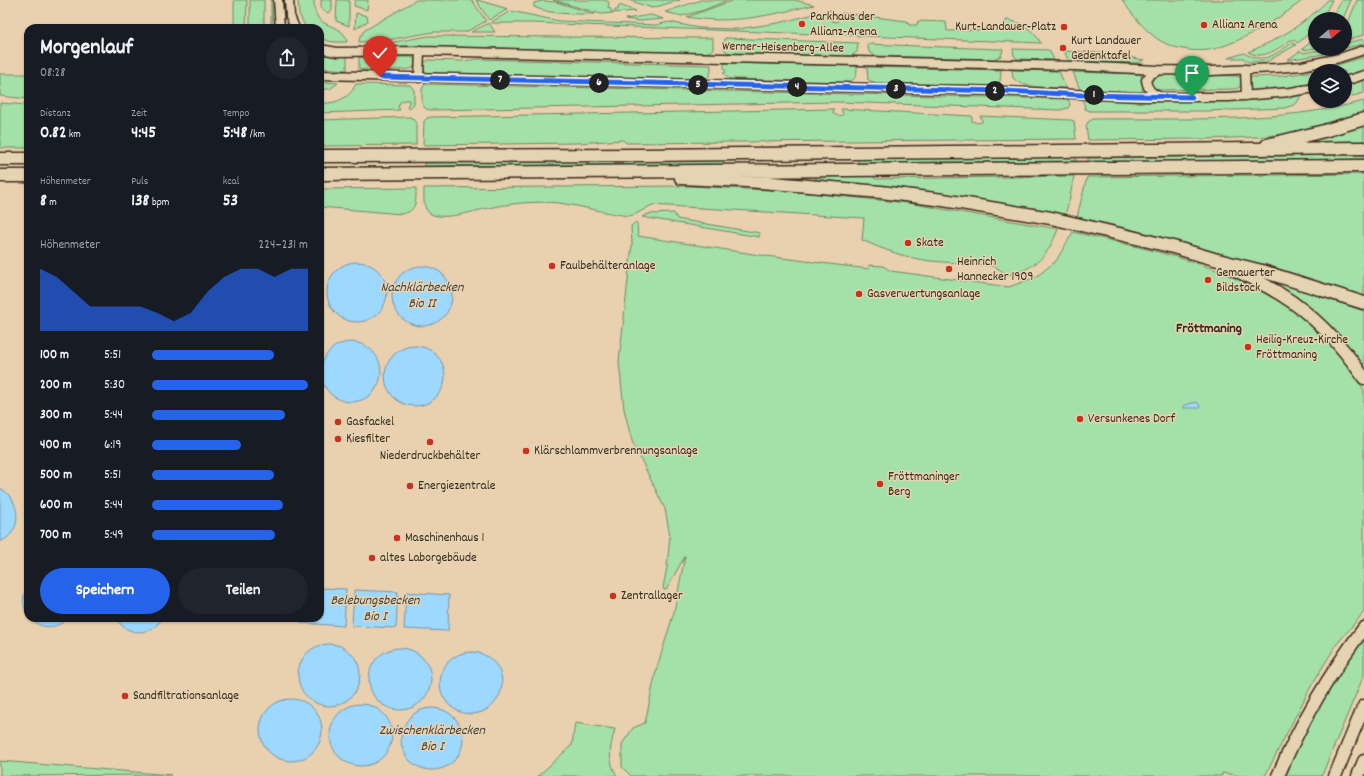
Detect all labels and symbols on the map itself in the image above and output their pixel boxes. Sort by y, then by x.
place label: Parkhaus der Allianz-Arena [810,8,878,42]
north arrow [1308,12,1352,56]
place label: Allianz Arena [1212,16,1278,35]
place label: Kurt-Landauer-Platz [955,18,1056,37]
marker: Parkhaus der Allianz-Arena [797,19,807,29]
marker: Allianz Arena [1199,20,1209,30]
marker: Kurt-Landauer-Platz [1059,22,1069,32]
place label: Kurt Landauer Gedenktafel [1071,32,1141,66]
pin [363,36,397,77]
street label: Werner-Heisenberg-Allee [722,37,844,59]
marker: Kurt Landauer Gedenktafel [1058,43,1068,53]
pin [1175,56,1209,97]
pin: 7 [490,70,510,90]
pin: 6 [589,73,609,93]
pin: 5 [688,75,708,95]
pin: 4 [787,77,807,97]
pin: 3 [886,79,906,99]
pin: 2 [985,81,1005,101]
pin: 1 [1084,85,1104,105]
place label: Skate [916,234,944,253]
marker: Skate [903,238,913,248]
place label: Heinrich Hannecker 1909 [957,253,1033,287]
place label: Faulbehälteranlage [560,257,656,276]
marker: Faulbehälteranlage [547,261,557,271]
marker: Heinrich Hannecker 1909 [944,264,954,274]
place label: Gemauerter Bildstock [1216,264,1275,298]
marker: Gemauerter Bildstock [1203,275,1213,285]
water label: Nachklärbecken Bio II [381,278,464,314]
place label: Gasverwertungsanlage [867,285,981,304]
marker: Gasverwertungsanlage [854,289,864,299]
district label: Fröttmaning [1176,319,1242,339]
place label: Heilig-Kreuz-Kirche Fröttmaning [1256,331,1348,365]
marker: Heilig-Kreuz-Kirche Fröttmaning [1243,342,1253,352]
place label: Versunkenes Dorf [1088,410,1175,429]
place label: Gasfackel [346,413,394,432]
marker: Versunkenes Dorf [1075,414,1085,424]
marker: Gasfackel [333,417,343,427]
place label: Kiesfilter [346,430,390,449]
marker: Kiesfilter [333,434,343,444]
marker: Niederdruckbehälter [425,437,435,447]
place label: Klärschlammverbrennungsanlage [534,442,698,461]
marker: Klärschlammverbrennungsanlage [521,446,531,456]
place label: Niederdruckbehälter [380,447,480,466]
place label: Fröttmaninger Berg [888,468,960,502]
place label: Energiezentrale [418,477,496,496]
marker: Fröttmaninger Berg [875,479,885,489]
marker: Energiezentrale [405,481,415,491]
place label: Maschinenhaus 1 [405,529,484,548]
marker: Maschinenhaus 1 [392,533,402,543]
place label: altes Laborgebäude [380,549,477,568]
marker: altes Laborgebäude [367,553,377,563]
place label: Zentrallager [621,587,683,606]
water label: Belebungsbecken Bio I [330,591,420,627]
marker: Zentrallager [608,591,618,601]
place label: Sandfiltrationsanlage [133,687,239,706]
marker: Sandfiltrationsanlage [120,691,130,701]
water label: Zwischenklärbecken Bio I [379,721,485,757]

